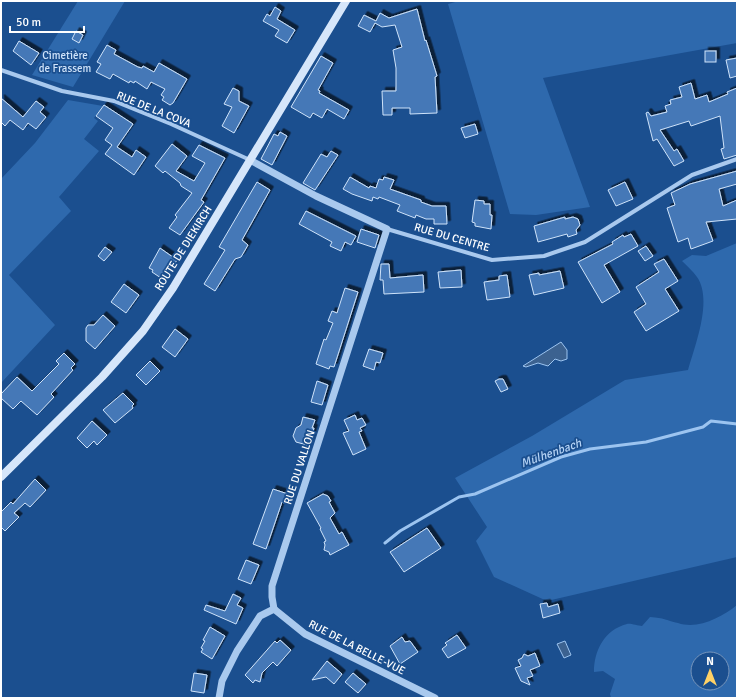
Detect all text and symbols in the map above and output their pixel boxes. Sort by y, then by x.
scale bar [10,8,84,34]
text: 50 m [16,15,41,30]
park label: Cimetière de Frassem [39,49,92,75]
street label: RUE DE LA COVA [115,89,193,130]
street label: ROUTE DE DIEKIRCH [152,203,215,293]
street label: RUE DU CENTRE [413,220,491,254]
street label: RUE DU VALLON [281,428,318,506]
water label: Mülhenbach [519,435,584,471]
street label: RUE DE LA BELLE-VUE [306,617,407,677]
north arrow [690,651,730,691]
text: N [706,655,714,668]

